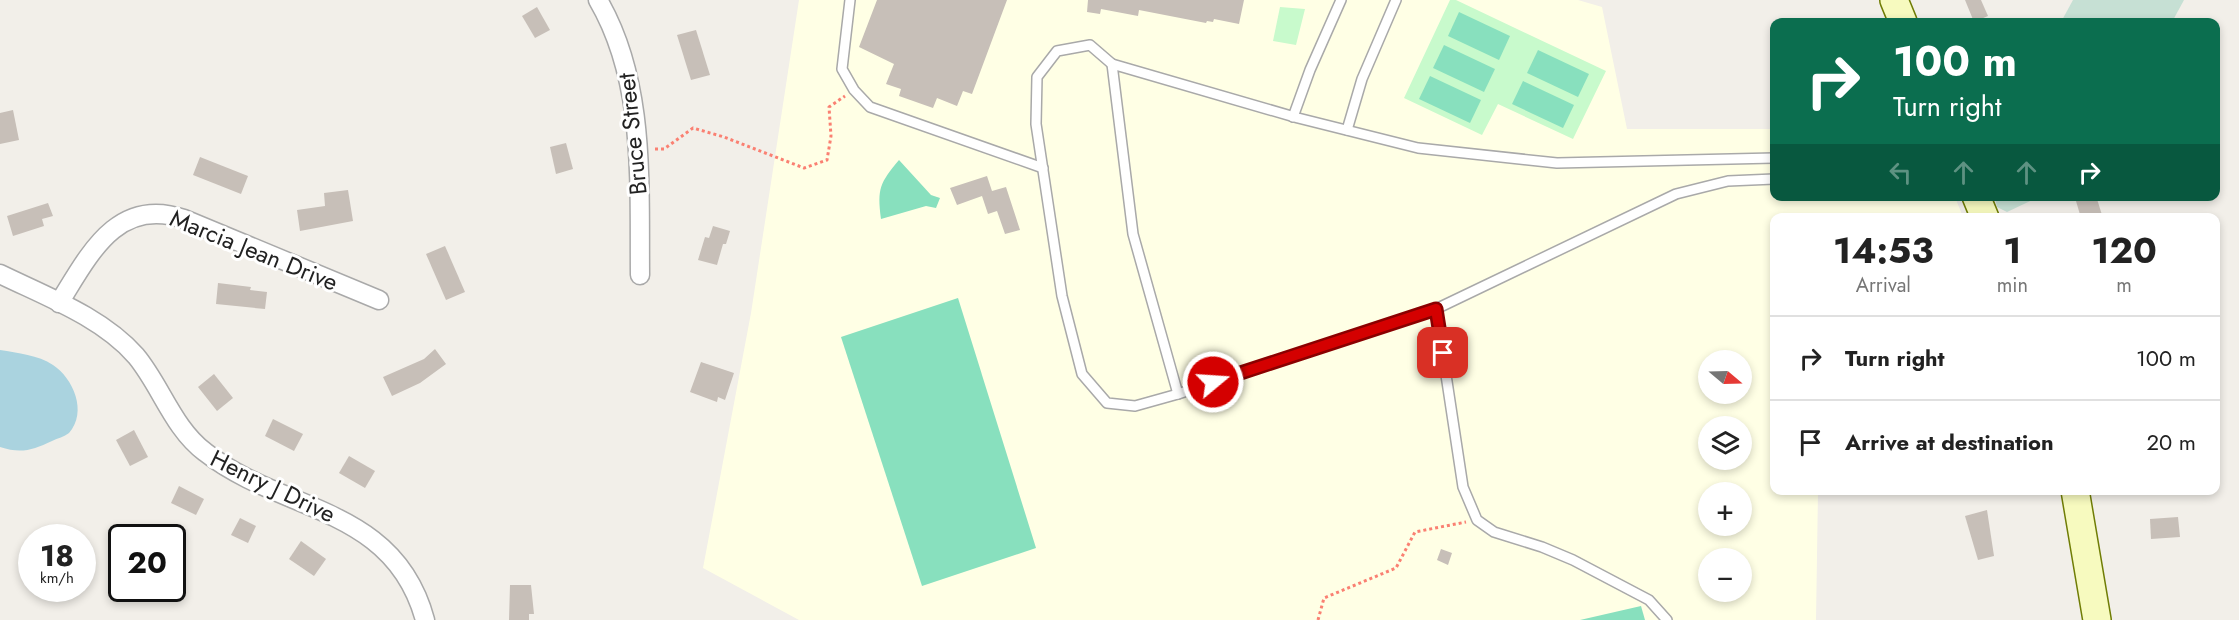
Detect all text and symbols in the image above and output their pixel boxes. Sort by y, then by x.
text: 100 m [1893,31,2017,92]
icon: right [1794,42,1872,120]
street label: Bruce Street [608,71,656,197]
text: Turn right [1893,87,2001,126]
icon: left [1884,156,1917,189]
icon: ahead [1947,156,1980,189]
icon: ahead [2010,156,2043,189]
icon: right [2073,156,2106,189]
street label: Marcia Jean Drive [165,200,343,300]
text: 14:53 [1833,224,1934,276]
text: 1 [2003,224,2022,276]
text: 120 [2091,224,2157,276]
text: Arrival [1856,271,1911,300]
text: min [1997,271,2028,300]
text: m [2116,271,2132,300]
pin [1417,327,1468,378]
icon: arrive [1426,336,1459,369]
icon: right [1794,342,1827,375]
text: Turn right [1845,342,1945,374]
text: 100 m [2136,342,2196,374]
position arrow [1181,350,1245,414]
north arrow [1698,350,1752,404]
map controls [1698,350,1752,602]
button: layers [1698,416,1752,470]
icon: arrive [1794,426,1827,459]
text: Arrive at destination [1845,426,2054,458]
text: 20 m [2147,426,2196,458]
street label: Henry J Drive [205,441,341,531]
button: + [1698,482,1752,536]
speed limit sign: 20 [108,524,186,602]
text: 18 [40,534,74,577]
button: − [1698,548,1752,602]
text: km/h [40,567,74,589]

